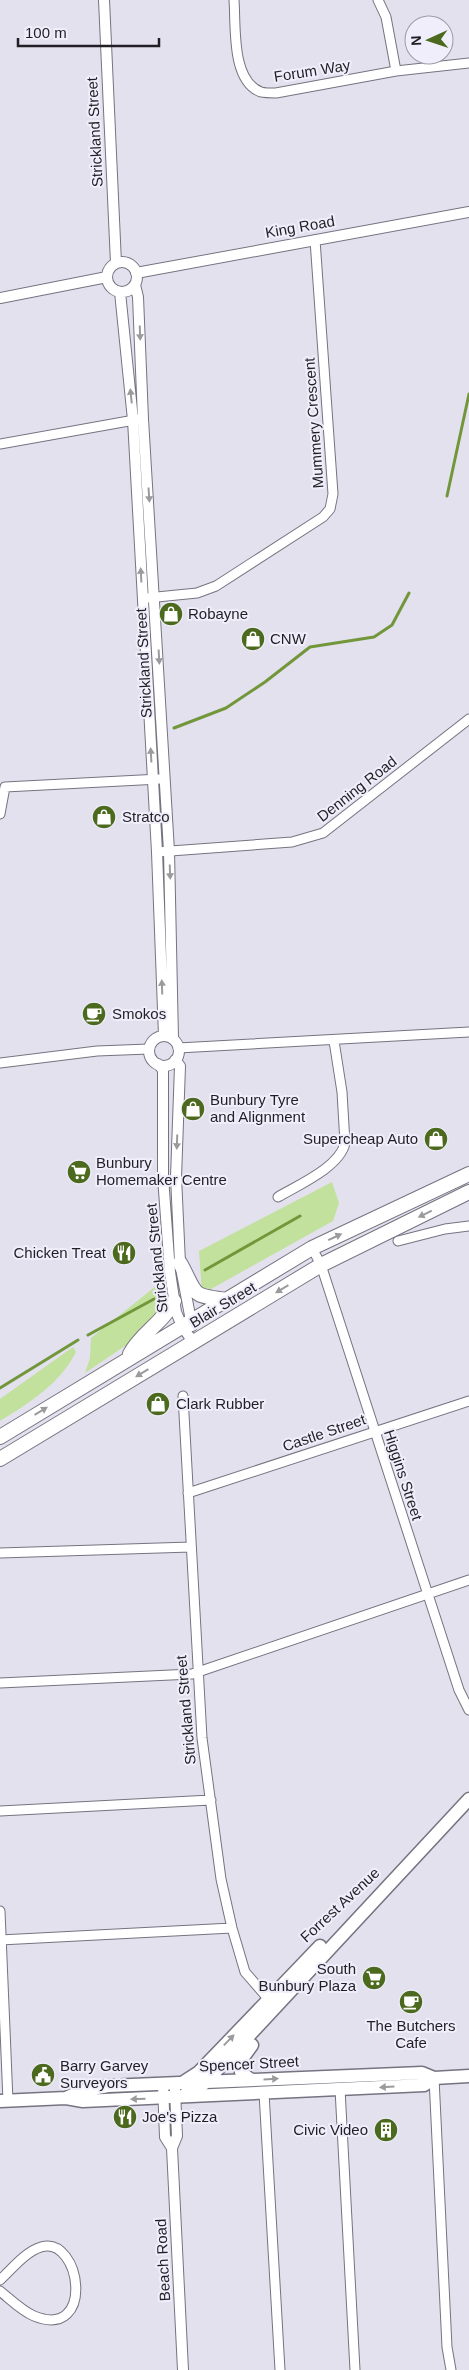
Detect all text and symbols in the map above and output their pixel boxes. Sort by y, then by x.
scale bar [18,15,159,47]
north arrow [404,15,454,65]
text: 100 m [25,24,67,41]
text: N [408,35,424,46]
street label: Forum Way [273,56,352,85]
street label: Strickland Street [83,76,106,187]
street label: King Road [264,212,336,241]
one-way arrow [136,325,144,341]
street label: Mummery Crescent [300,356,327,489]
one-way arrow [127,387,135,403]
one-way arrow [145,488,153,504]
one-way arrow [136,567,144,583]
shop icon: Robayne [158,601,184,627]
place label: Robayne [188,605,248,622]
street label: Strickland Street [132,607,155,718]
shop icon: CNW [240,626,266,652]
place label: CNW [270,630,307,647]
one-way arrow [155,650,163,666]
one-way arrow [146,747,154,763]
street label: Denning Road [314,752,400,825]
shop icon: Stratco [91,804,117,830]
place label: Stratco [122,808,170,825]
one-way arrow [166,864,174,880]
one-way arrow [158,979,166,995]
cafe icon: Smokos [81,1001,107,1027]
place label: Smokos [112,1005,166,1022]
place label: Bunbury Tyre and Alignment [210,1091,306,1125]
shop icon: Bunbury Tyre and Alignment [180,1096,206,1122]
shop icon: Supercheap Auto [423,1126,449,1152]
place label: Supercheap Auto [303,1130,418,1147]
one-way arrow [173,1134,181,1150]
place label: Bunbury Homemaker Centre [96,1154,227,1188]
supermarket icon: Bunbury Homemaker Centre [66,1159,92,1185]
street label: Strickland Street [142,1202,171,1314]
one-way arrow [418,1209,433,1218]
one-way arrow [328,1233,342,1241]
restaurant icon: Chicken Treat [111,1240,137,1266]
place label: Chicken Treat [13,1244,107,1261]
street label: Blair Street [187,1278,260,1331]
one-way arrow [275,1285,288,1294]
one-way arrow [136,1368,149,1377]
shop icon: Clark Rubber [145,1391,171,1417]
place label: Clark Rubber [176,1395,264,1412]
one-way arrow [35,1407,48,1416]
street label: Castle Street [280,1410,368,1455]
street label: Higgins Street [381,1427,426,1523]
street label: Strickland Street [172,1654,199,1766]
street label: Forrest Avenue [297,1864,383,1945]
place label: South Bunbury Plaza [258,1960,357,1994]
supermarket icon: South Bunbury Plaza [361,1965,387,1991]
cafe icon: The Butchers Cafe [398,1989,424,2015]
place label: The Butchers Cafe [366,2017,456,2051]
one-way arrow [223,2034,235,2046]
street label: Spencer Street [199,2052,300,2075]
place label: Barry Garvey Surveyors [60,2057,149,2091]
public building icon: Barry Garvey Surveyors [30,2062,56,2088]
one-way arrow [263,2075,279,2083]
one-way arrow [379,2083,395,2091]
one-way arrow [129,2096,145,2104]
restaurant icon: Joe's Pizza [112,2104,138,2130]
place label: Joe's Pizza [142,2108,218,2125]
building icon: Civic Video [373,2117,399,2143]
place label: Civic Video [293,2121,368,2138]
street label: Beach Road [152,2218,173,2302]

